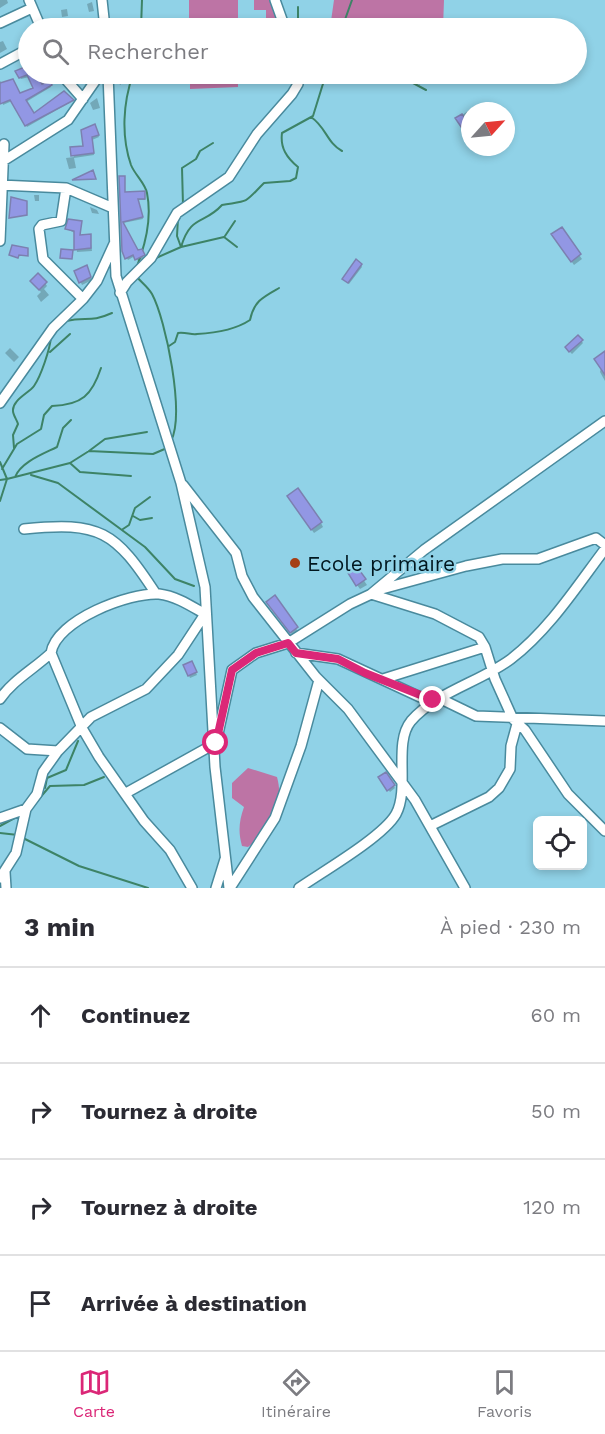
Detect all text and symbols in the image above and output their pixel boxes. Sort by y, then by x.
search box [18,18,587,84]
icon: search [39,35,72,68]
text: Rechercher [87,39,209,64]
north arrow [461,102,515,156]
place label: Ecole primaire [307,551,455,576]
marker: Ecole primaire [288,556,302,570]
route end [419,686,445,712]
route start [202,729,228,755]
map controls [533,816,587,870]
button: locate [533,816,587,870]
text: 3 min [24,912,95,942]
text: À pied · 230 m [440,915,581,939]
icon: ahead [24,999,57,1032]
text: Continuez [81,1003,190,1028]
text: 60 m [531,1003,581,1027]
icon: right [24,1095,57,1128]
text: Tournez à droite [81,1099,258,1124]
text: 50 m [531,1099,581,1123]
icon: right [24,1191,57,1224]
text: Tournez à droite [81,1195,258,1220]
text: 120 m [523,1195,581,1219]
icon: arrive [24,1287,57,1320]
text: Arrivée à destination [81,1291,307,1316]
tab: Carte [73,1366,115,1421]
tab: Itinéraire [261,1366,331,1421]
tab: Favoris [477,1366,532,1421]

